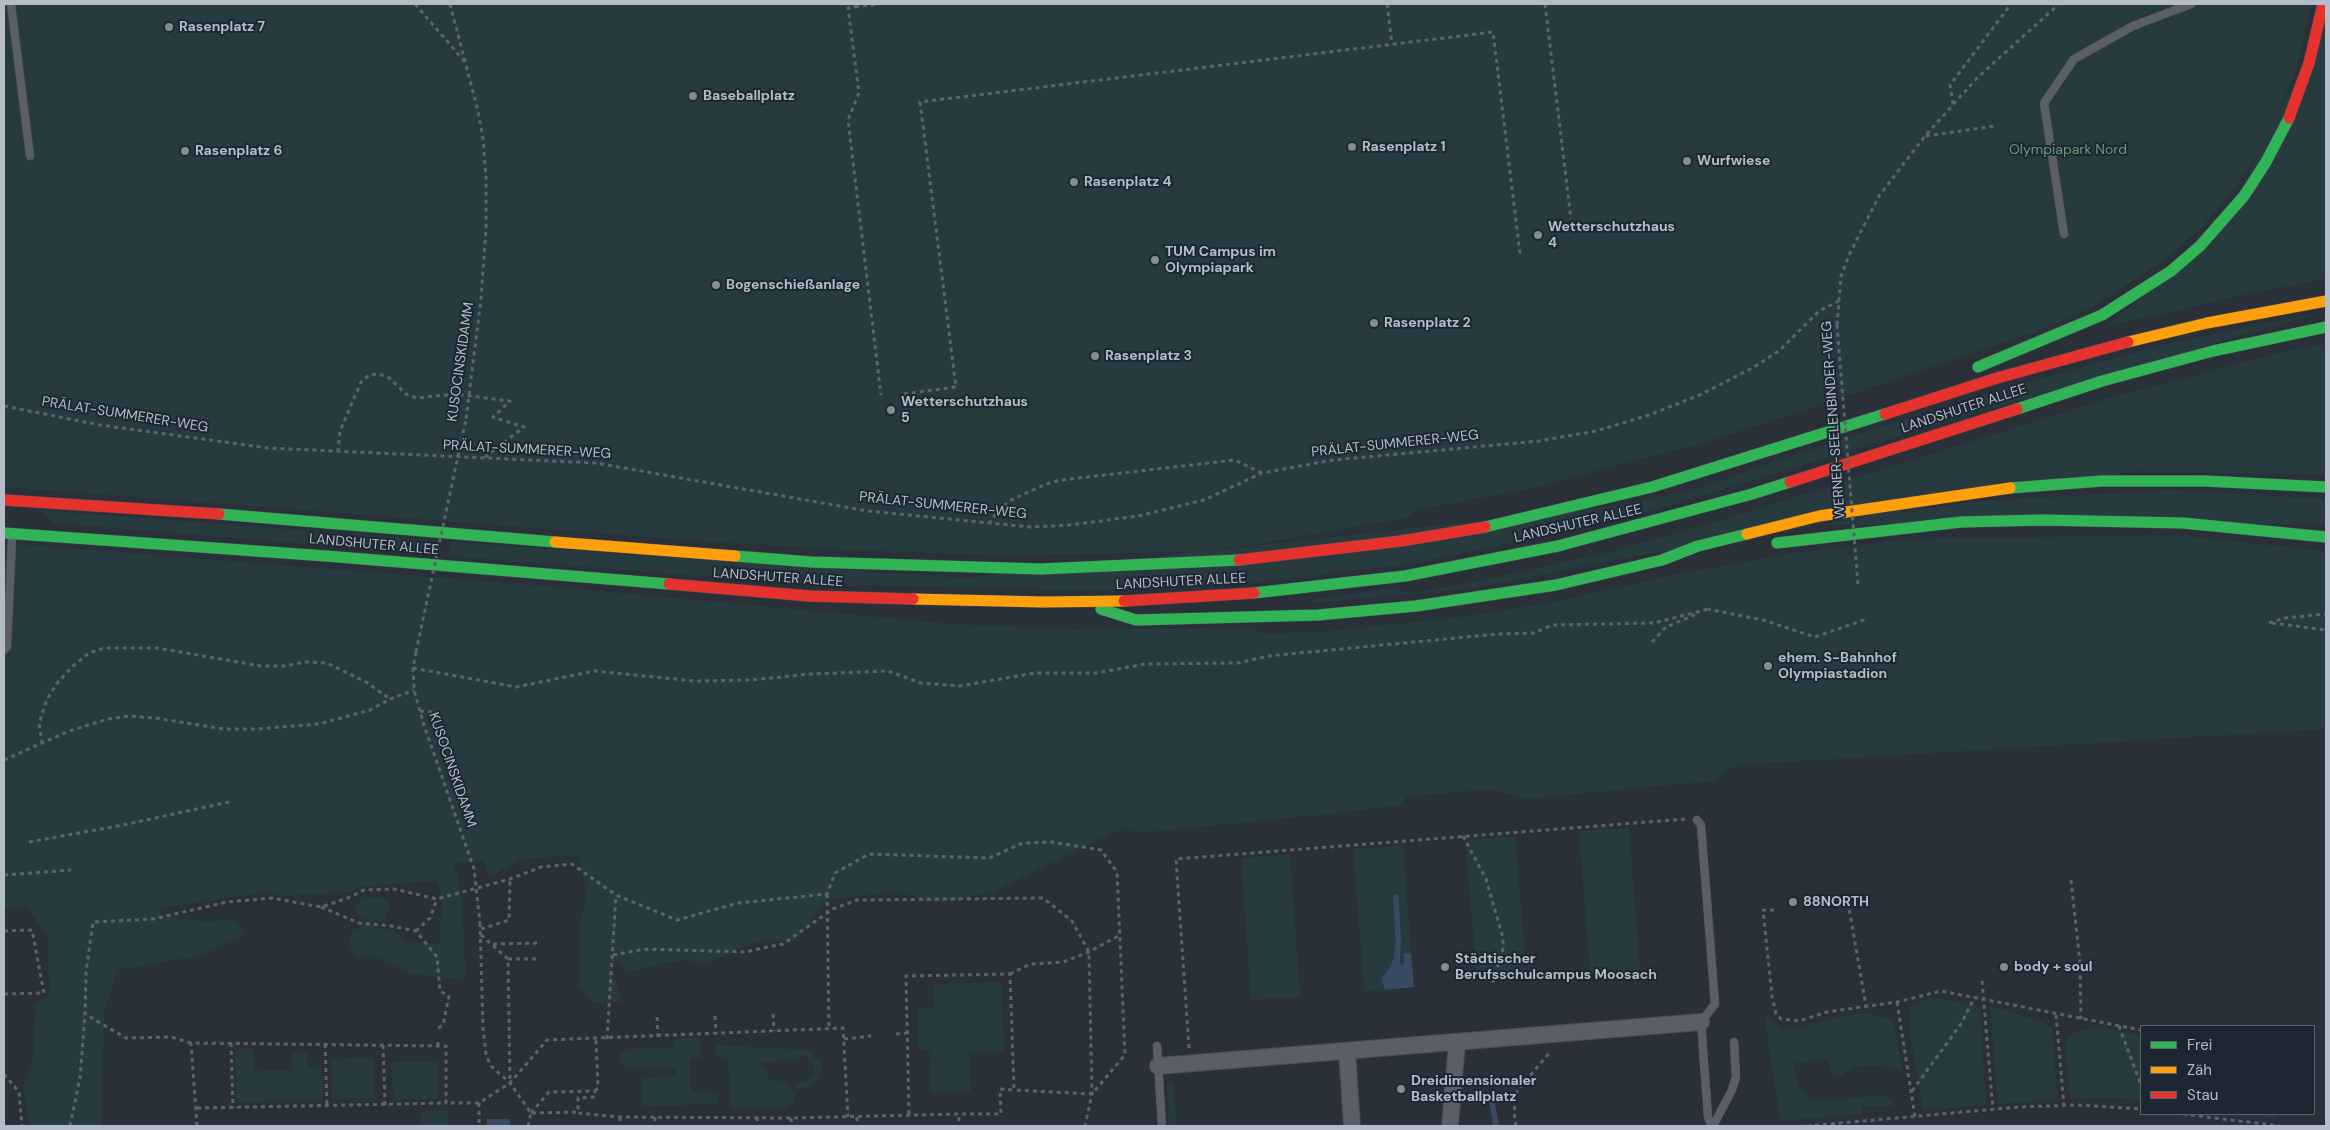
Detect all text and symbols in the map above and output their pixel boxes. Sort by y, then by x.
place label: Rasenplatz 7 [179,19,265,35]
marker: Rasenplatz 7 [163,21,175,33]
place label: Baseballplatz [703,88,795,104]
marker: Baseballplatz [687,90,699,102]
place label: Rasenplatz 1 [1362,139,1446,155]
marker: Rasenplatz 1 [1346,141,1358,153]
park label: Olympiapark Nord [2009,142,2127,158]
place label: Rasenplatz 6 [195,143,282,159]
marker: Rasenplatz 6 [179,145,191,157]
place label: Wurfwiese [1697,153,1770,169]
marker: Wurfwiese [1681,155,1693,167]
place label: Rasenplatz 4 [1084,174,1172,190]
marker: Rasenplatz 4 [1068,176,1080,188]
place label: Wetterschutzhaus 4 [1548,219,1675,252]
marker: Wetterschutzhaus 4 [1532,229,1544,241]
place label: TUM Campus im Olympiapark [1165,244,1276,276]
marker: TUM Campus im Olympiapark [1149,254,1161,266]
place label: Bogenschießanlage [726,277,860,293]
marker: Bogenschießanlage [710,279,722,291]
street label: KUSOCINSKIDAMM [444,301,478,423]
place label: Rasenplatz 2 [1384,315,1471,331]
marker: Rasenplatz 2 [1368,317,1380,329]
street label: WERNER-SEELENBINDER-WEG [1819,320,1849,520]
place label: Rasenplatz 3 [1105,348,1192,364]
marker: Rasenplatz 3 [1089,350,1101,362]
street label: LANDSHUTER ALLEE [1899,381,2029,437]
street label: PRÄLAT-SUMMERER-WEG [41,394,209,436]
place label: Wetterschutzhaus 5 [901,394,1028,427]
marker: Wetterschutzhaus 5 [885,404,897,416]
street label: PRÄLAT-SUMMERER-WEG [1310,427,1480,461]
street label: PRÄLAT-SUMMERER-WEG [442,437,612,463]
street label: PRÄLAT-SUMMERER-WEG [858,489,1028,523]
street label: LANDSHUTER ALLEE [1513,501,1643,547]
street label: LANDSHUTER ALLEE [308,531,440,559]
street label: LANDSHUTER ALLEE [712,565,844,591]
street label: LANDSHUTER ALLEE [1115,570,1247,594]
place label: ehem. S-Bahnhof Olympiastadion [1778,650,1897,682]
marker: ehem. S-Bahnhof Olympiastadion [1762,660,1774,672]
street label: KUSOCINSKIDAMM [424,710,480,830]
place label: 88NORTH [1803,894,1869,910]
marker: 88NORTH [1787,896,1799,908]
place label: Städtischer Berufsschulcampus Moosach [1455,951,1657,984]
place label: body + soul [2014,959,2092,975]
marker: Städtischer Berufsschulcampus Moosach [1439,961,1451,973]
marker: body + soul [1998,961,2010,973]
legend [2140,1025,2315,1115]
text: Frei [2187,1035,2212,1055]
text: Zäh [2187,1060,2212,1080]
place label: Dreidimensionaler Basketballplatz [1411,1073,1537,1106]
marker: Dreidimensionaler Basketballplatz [1395,1083,1407,1095]
text: Stau [2187,1085,2218,1105]

